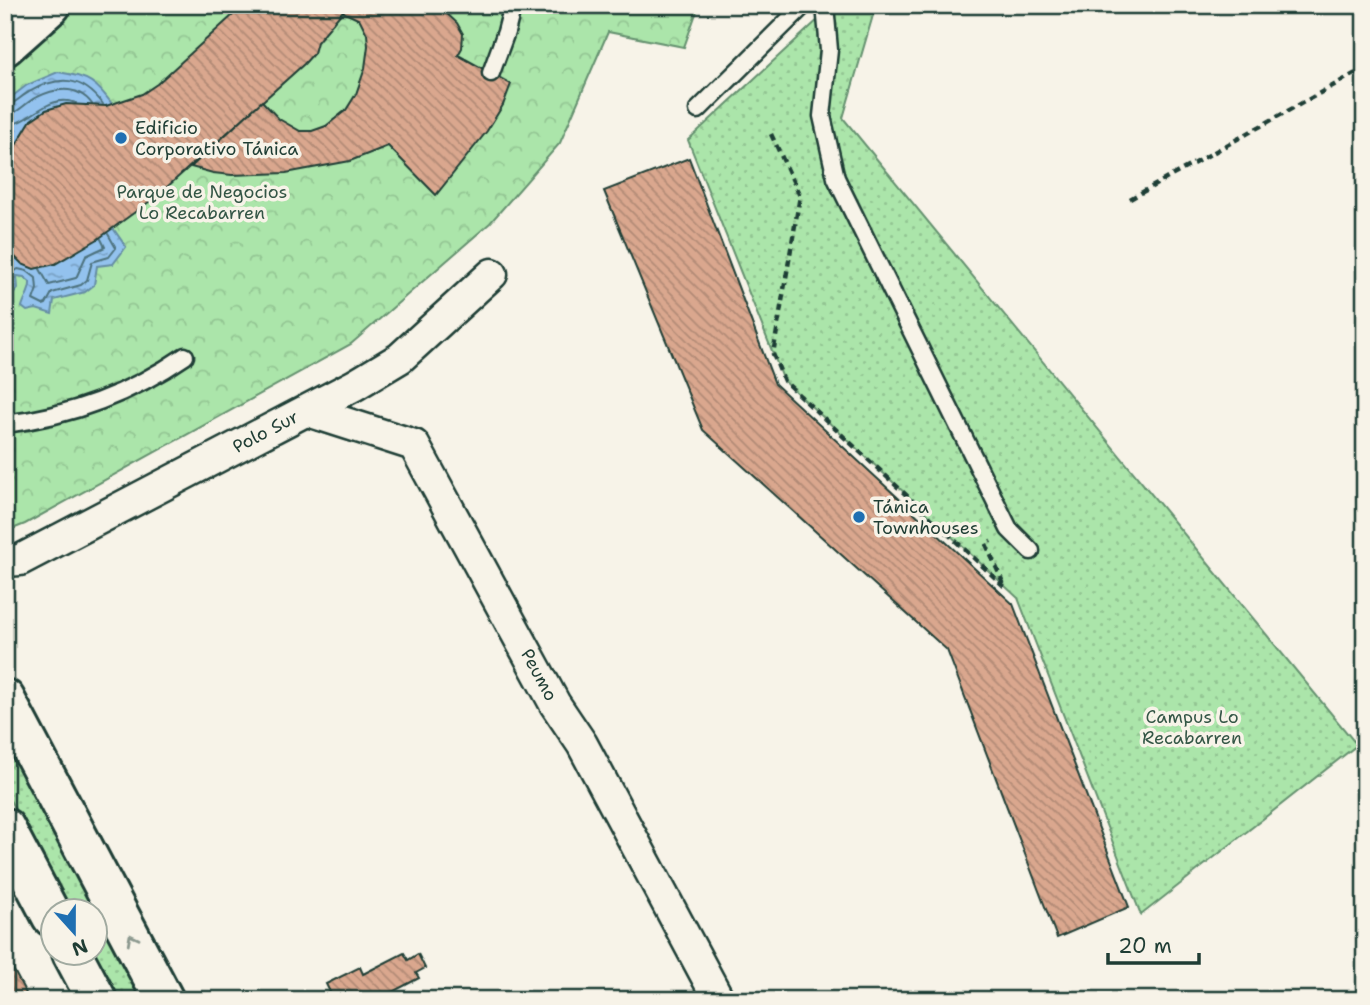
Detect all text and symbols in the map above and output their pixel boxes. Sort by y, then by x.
place label: Edificio Corporativo Tánica [135,116,298,161]
marker: Edificio Corporativo Tánica [113,130,129,146]
park label: Parque de Negocios Lo Recabarren [117,180,287,225]
street label: Polo Sur [228,405,303,459]
place label: Tánica Townhouses [873,495,979,540]
marker: Tánica Townhouses [851,509,867,525]
street label: Peumo [515,644,563,705]
park label: Campus Lo Recabarren [1142,705,1242,750]
north arrow [38,897,108,967]
scale bar [1108,921,1198,965]
text: 20 m [1118,932,1172,960]
text: N [68,933,91,962]
one-way arrow [127,934,140,947]

